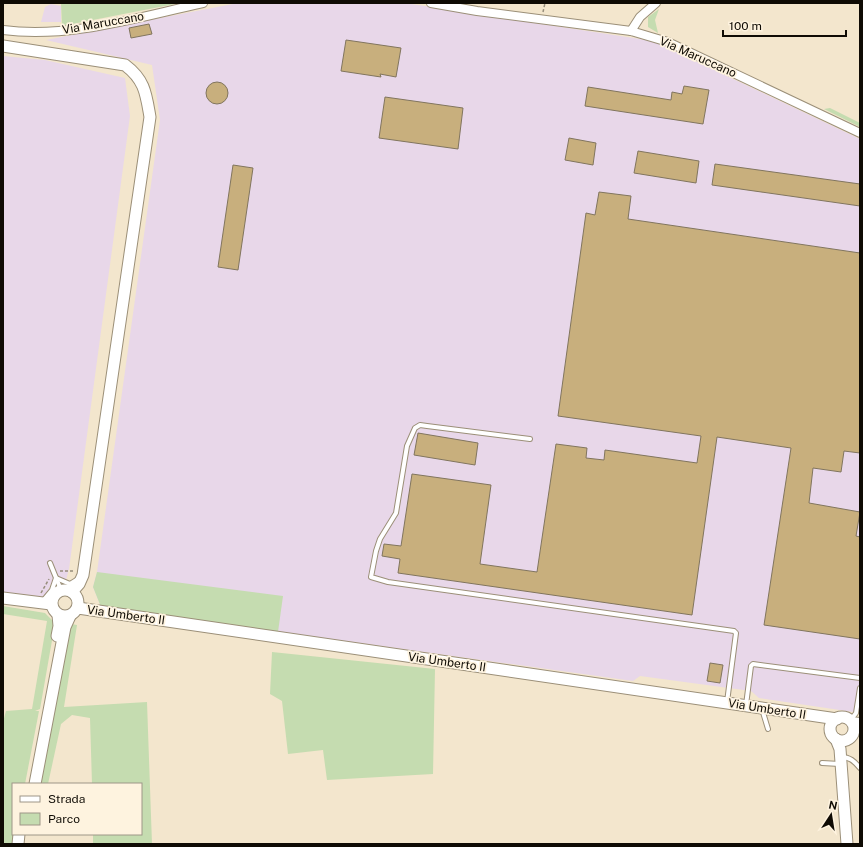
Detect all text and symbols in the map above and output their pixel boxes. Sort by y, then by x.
street label: Via Maruccano [61,9,145,37]
scale bar [723,12,846,38]
text: 100 m [729,19,762,33]
street label: Via Maruccano [657,34,739,80]
street label: Via Umberto II [86,603,166,627]
street label: Via Umberto II [407,650,487,674]
street label: Via Umberto II [727,696,807,722]
legend [12,783,142,835]
text: Strada [48,792,85,806]
north arrow [811,795,851,835]
text: N [828,798,839,812]
text: Parco [48,812,80,826]

